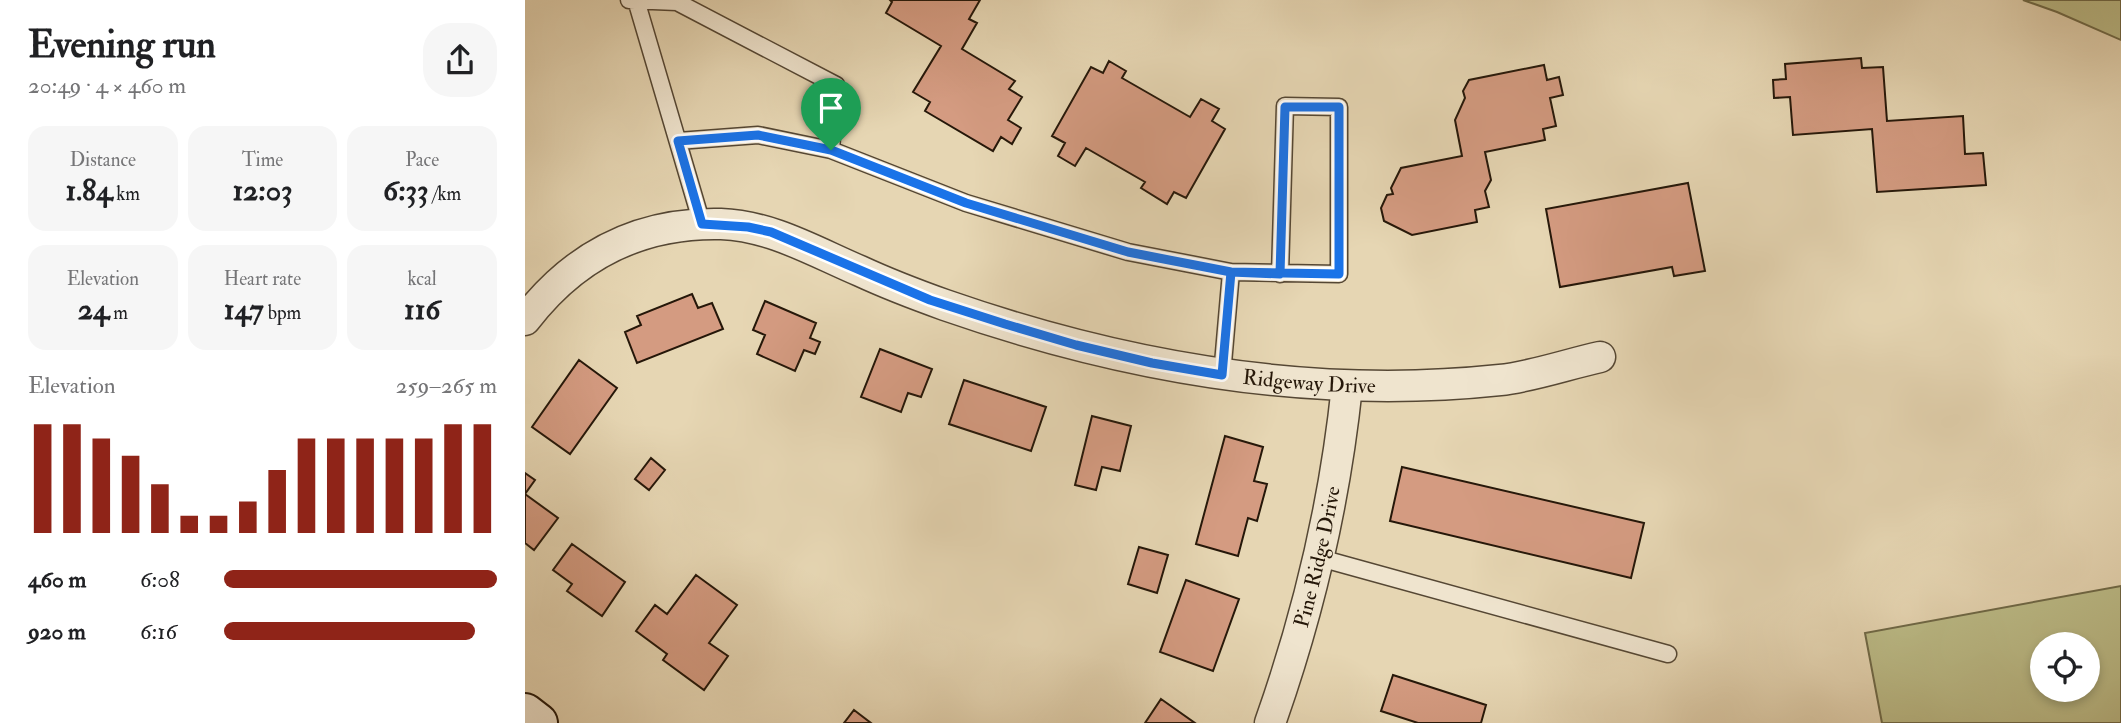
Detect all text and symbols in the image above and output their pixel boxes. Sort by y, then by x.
text: Evening run [28,21,216,69]
button: share [423,23,497,97]
text: 20:49 · 4 × 460 m [28,71,186,100]
pin [801,78,861,150]
icon: arrive [812,89,850,127]
text: Distance [70,148,136,172]
text: Time [242,148,283,172]
text: Pace [405,148,439,172]
text: 1.84 [66,172,112,209]
text: 12:03 [232,172,293,209]
text: 6:33 [383,172,429,209]
text: km [112,182,140,206]
text: /km [429,182,461,206]
text: Elevation [67,267,139,291]
text: Heart rate [224,267,301,291]
text: kcal [408,267,437,291]
text: 24 [78,291,109,328]
text: 147 [224,291,264,328]
text: 116 [404,291,440,328]
text: m [109,301,128,325]
text: bpm [264,301,301,325]
street label: Ridgeway Drive [1241,364,1376,400]
text: Elevation [28,371,116,400]
text: 259–265 m [396,371,497,400]
street label: Pine Ridge Drive [1288,484,1347,631]
text: 460 m [28,565,86,594]
text: 6:08 [140,565,180,594]
text: 920 m [28,617,86,646]
text: 6:16 [140,617,177,646]
map controls [2030,632,2100,702]
button: locate [2030,632,2100,702]

